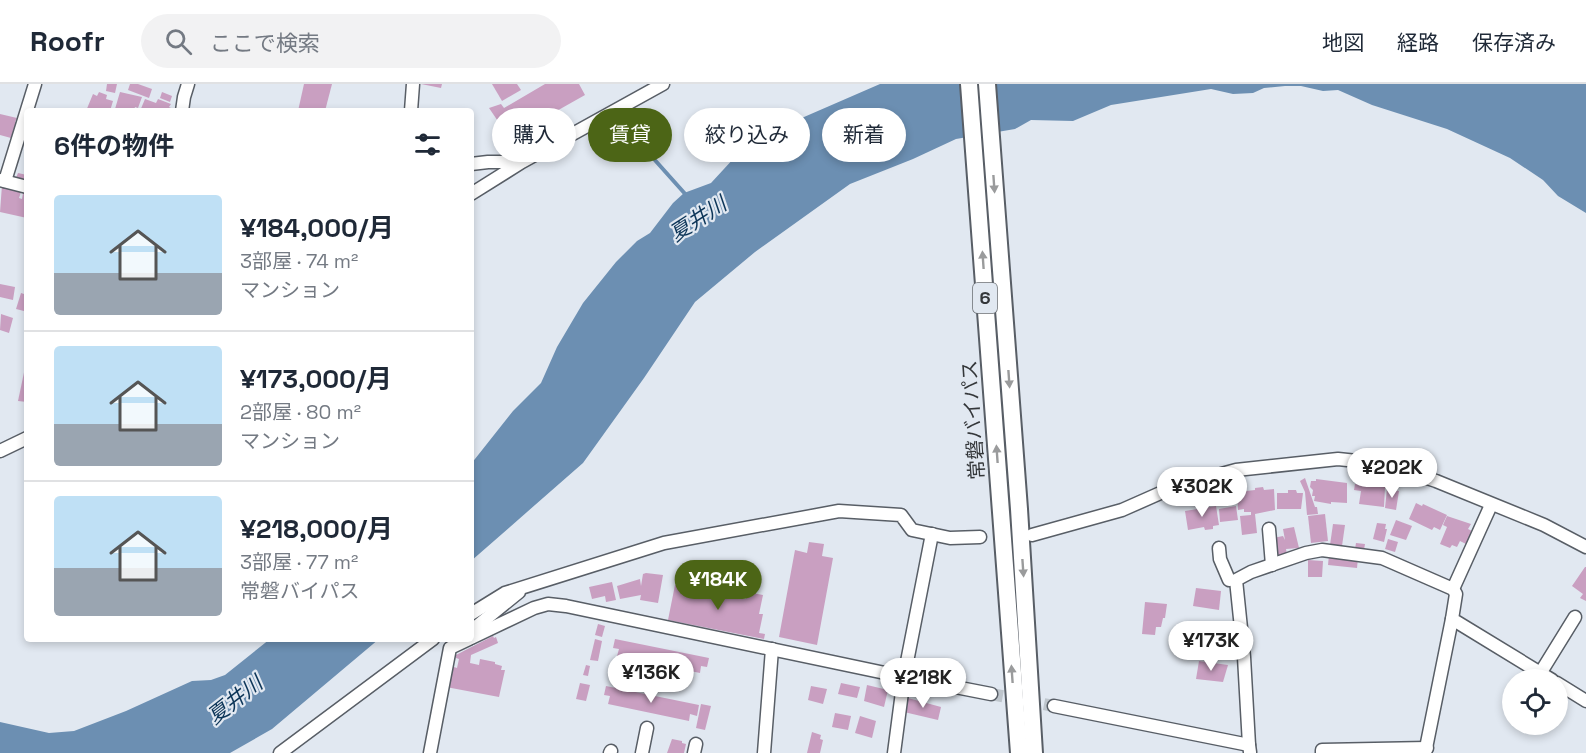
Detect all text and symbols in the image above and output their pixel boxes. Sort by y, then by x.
search box [141,14,561,68]
text: Roofr [30,23,105,59]
icon: search [162,25,195,58]
text: ここで検索 [210,29,320,57]
text: 地図 [1322,29,1364,56]
text: 経路 [1397,29,1439,56]
text: 保存済み [1472,29,1556,56]
chip: 購入 [492,108,576,162]
chip: 賃貸 [588,108,672,162]
chip: 絞り込み [684,108,810,162]
chip: 新着 [822,108,906,162]
icon: filters [411,128,444,161]
text: 6件の物件 [54,129,174,163]
one-way arrow [989,175,999,194]
water label: 夏井川 [664,189,733,247]
text: ¥184,000/月 [240,211,394,245]
icon: home [102,219,174,291]
text: 3部屋 · 74 m² [240,248,358,274]
one-way arrow [978,250,987,269]
text: マンション [240,277,340,303]
road number: 6 [973,283,997,313]
street label: 常磐バイパス [956,359,990,481]
text: ¥173,000/月 [240,362,392,396]
one-way arrow [1004,369,1014,388]
icon: home [102,370,174,442]
text: 2部屋 · 80 m² [240,399,361,425]
text: マンション [240,428,340,454]
one-way arrow [992,445,1002,464]
pin: ¥202K [1350,448,1434,499]
text: ¥202K [1361,454,1423,480]
pin: ¥302K [1160,467,1244,518]
text: ¥302K [1171,473,1233,499]
text: ¥218,000/月 [240,512,393,546]
icon: home [102,520,174,592]
text: 3部屋 · 77 m² [240,549,358,575]
one-way arrow [1018,558,1027,577]
pin: ¥184K [676,560,760,611]
text: ¥184K [689,566,747,592]
text: 常磐バイパス [240,578,360,604]
pin: ¥173K [1169,621,1253,672]
text: ¥173K [1182,627,1240,653]
pin: ¥136K [609,653,693,704]
pin: ¥218K [881,658,965,709]
text: ¥136K [622,659,680,685]
text: ¥218K [894,664,952,690]
one-way arrow [1008,664,1017,683]
water label: 夏井川 [202,668,269,730]
map controls [1502,669,1568,735]
button: locate [1502,669,1568,735]

